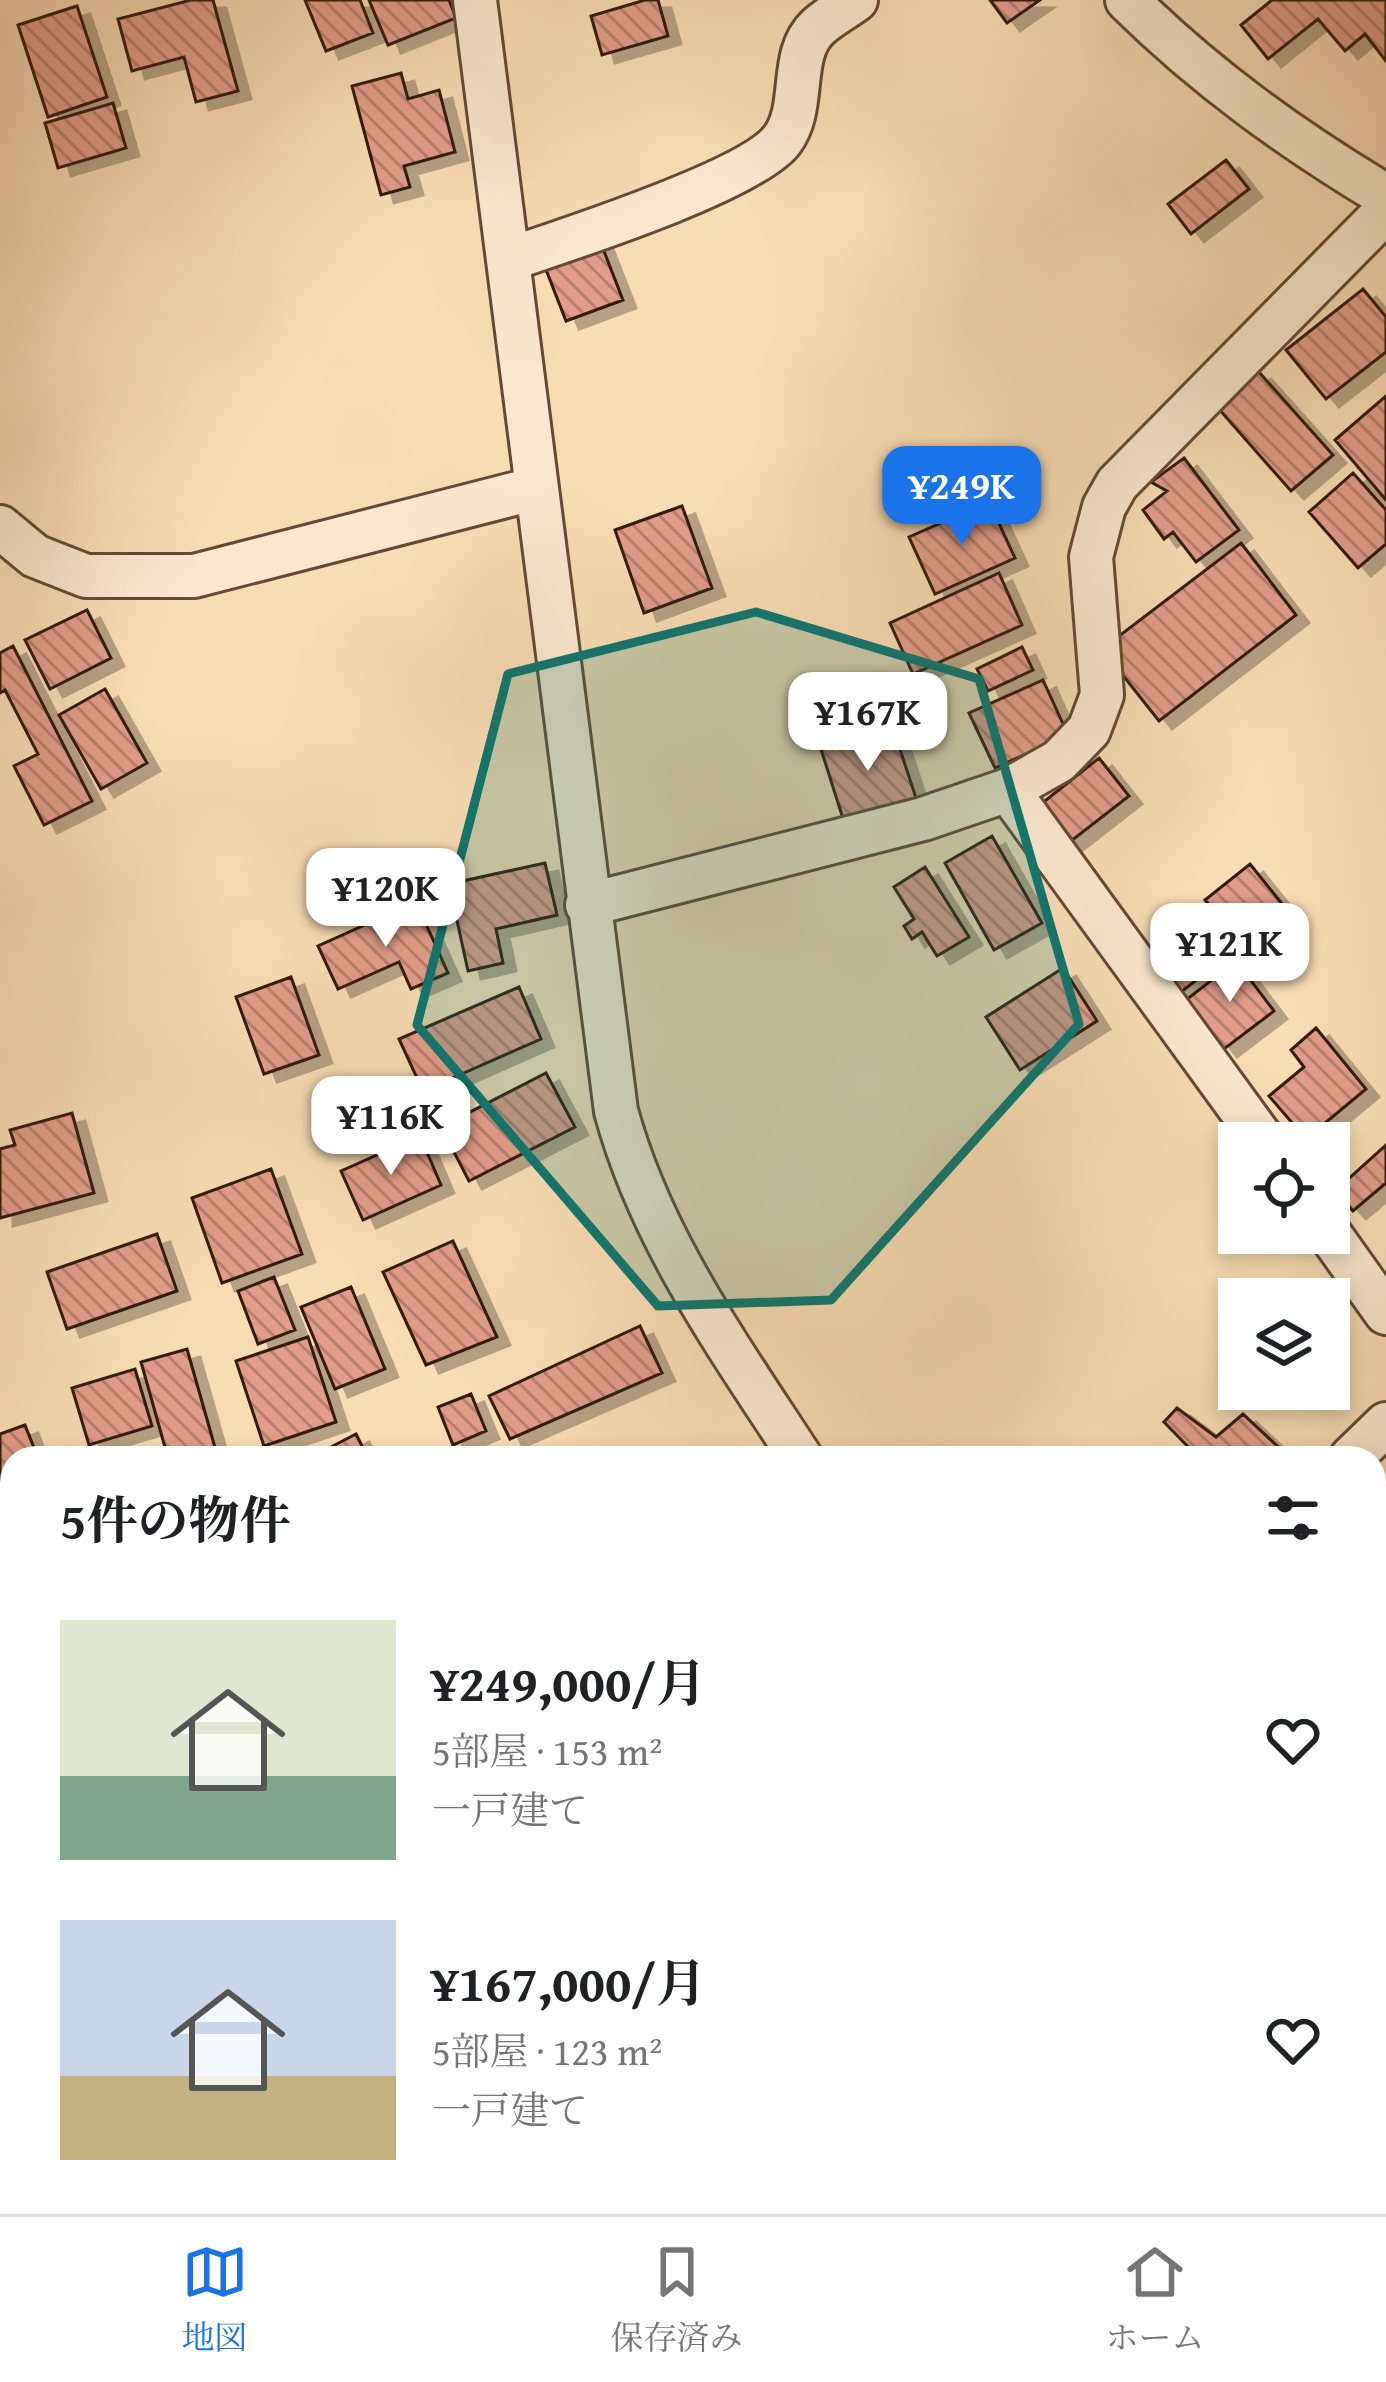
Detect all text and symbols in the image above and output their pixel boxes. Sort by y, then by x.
pin: ¥249K [878,446,1046,548]
text: ¥249K [909,456,1015,513]
pin: ¥167K [784,672,952,774]
text: ¥167K [815,682,921,739]
pin: ¥120K [302,848,470,950]
text: ¥120K [333,858,439,915]
pin: ¥121K [1146,903,1314,1005]
text: ¥121K [1177,913,1283,970]
pin: ¥116K [307,1076,475,1178]
text: ¥116K [338,1086,444,1143]
map controls [1218,1122,1350,1410]
button: locate [1218,1122,1350,1254]
button: layers [1218,1278,1350,1410]
text: 5件の物件 [60,1482,290,1557]
icon: filters [1260,1485,1326,1551]
text: ¥249,000/月 [432,1645,707,1720]
icon: home [156,1668,300,1812]
icon: heart [1260,1707,1326,1773]
text: 5部屋 · 153 m² [432,1722,662,1779]
text: 一戸建て [432,1781,588,1838]
text: ¥167,000/月 [432,1945,707,2020]
icon: home [156,1968,300,2112]
icon: heart [1260,2007,1326,2073]
text: 5部屋 · 123 m² [432,2022,662,2079]
text: 一戸建て [432,2081,588,2138]
tab: 地図 [182,2239,248,2361]
tab: 保存済み [611,2239,743,2361]
tab: ホーム [1106,2239,1205,2361]

